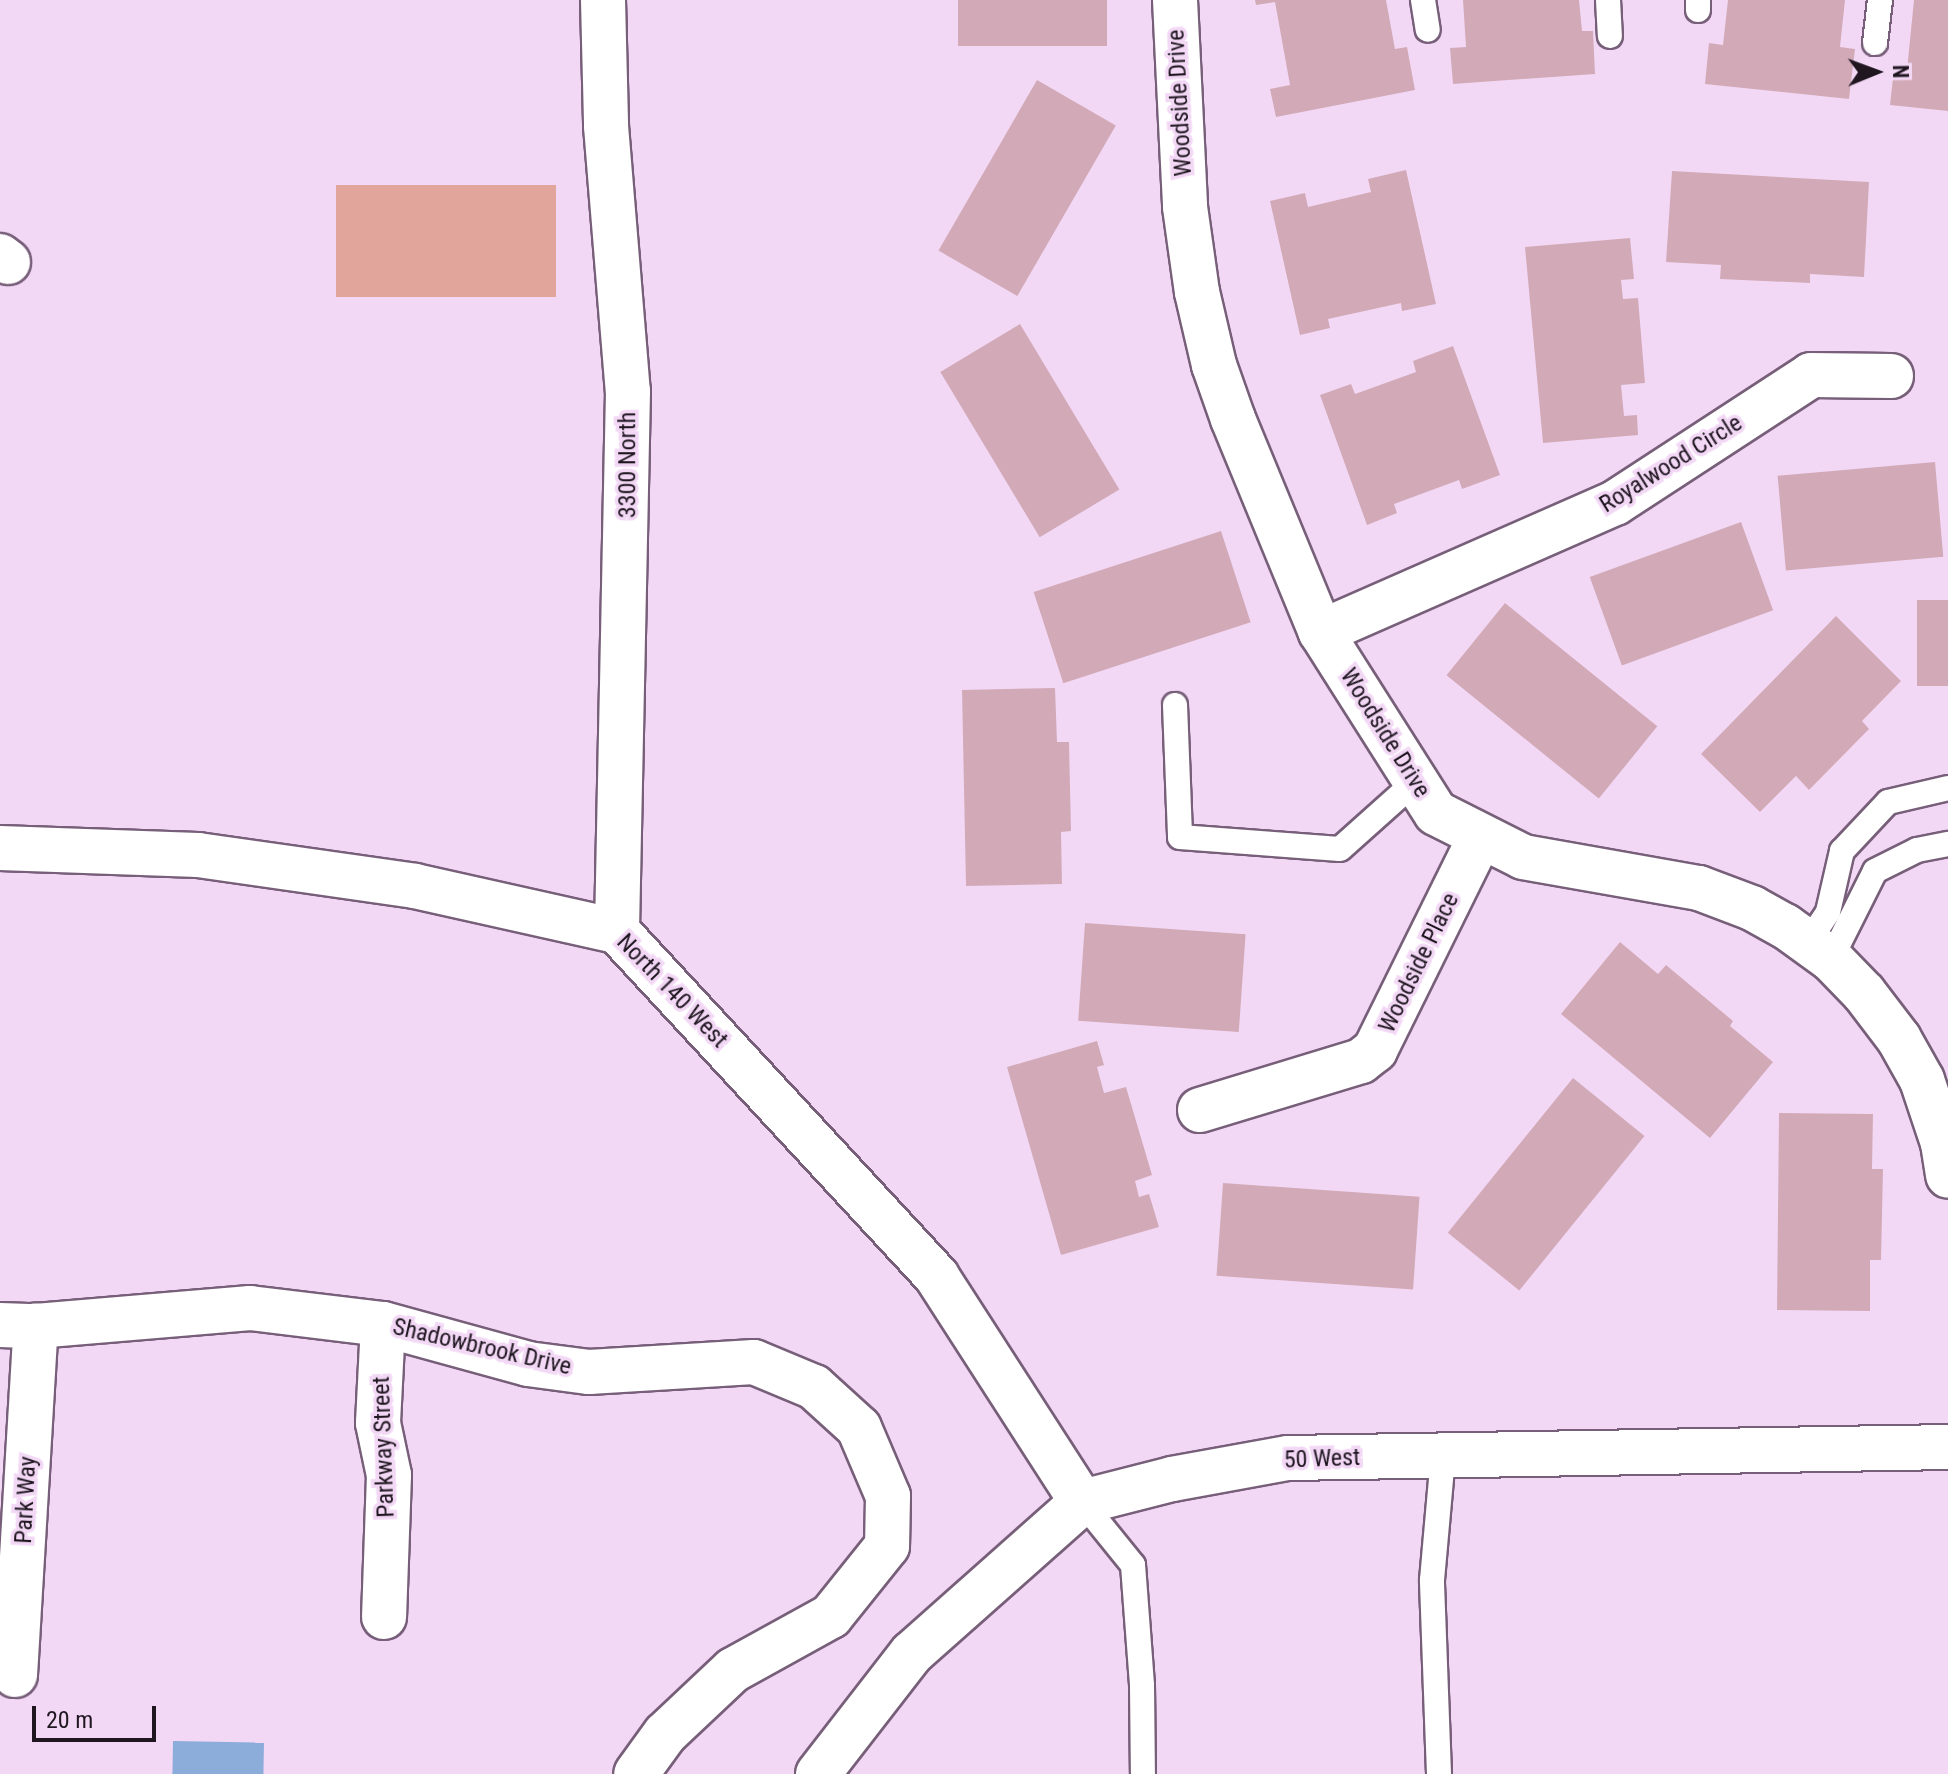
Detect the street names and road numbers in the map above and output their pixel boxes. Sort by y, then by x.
street label: Woodside Drive [1162,29,1198,177]
street label: Royalwood Circle [1594,409,1748,519]
street label: 3300 North [614,412,642,518]
street label: Woodside Drive [1334,663,1436,803]
street label: Woodside Place [1373,889,1465,1037]
street label: North 140 West [610,928,734,1054]
street label: Shadowbrook Drive [390,1312,574,1382]
street label: Parkway Street [367,1376,401,1518]
street label: 50 West [1283,1443,1361,1475]
street label: Park Way [9,1456,43,1544]

